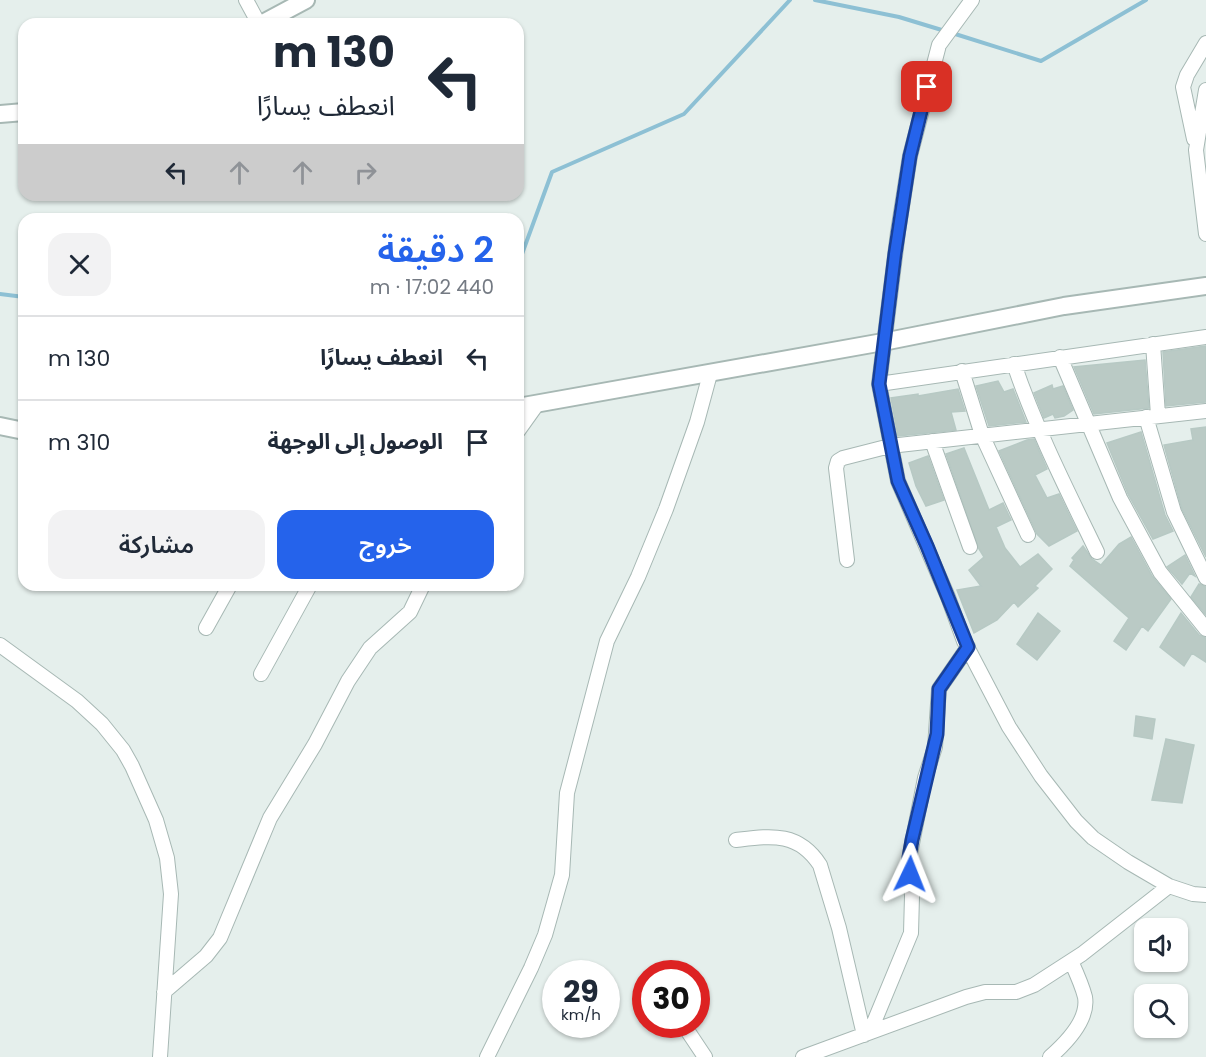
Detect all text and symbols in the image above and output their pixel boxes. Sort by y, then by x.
text: 130 m [273,23,395,82]
icon: left [416,42,494,120]
pin [901,61,952,112]
icon: arrive [910,70,943,103]
text: انعطف يسارًا [257,87,395,124]
icon: left [160,156,193,189]
icon: ahead [223,156,256,189]
icon: ahead [286,156,319,189]
icon: right [349,156,382,189]
text: 2 دقيقة [377,224,494,275]
button: close [48,233,111,296]
text: 440 m · 17:02 [370,273,494,301]
text: انعطف يسارًا [320,342,443,373]
icon: left [461,342,494,375]
text: 130 m [48,343,110,374]
text: الوصول إلى الوجهة [268,426,443,457]
icon: arrive [461,426,494,459]
text: 310 m [48,427,110,458]
button: مشاركة [48,510,265,579]
button: خروج [277,510,494,579]
position arrow [878,842,942,906]
map controls [1134,918,1188,1038]
button: sound [1134,918,1188,972]
speed limit sign: 30 [632,960,710,1038]
text: 29 [563,970,599,1013]
button: search [1134,984,1188,1038]
text: km/h [561,1004,601,1025]

